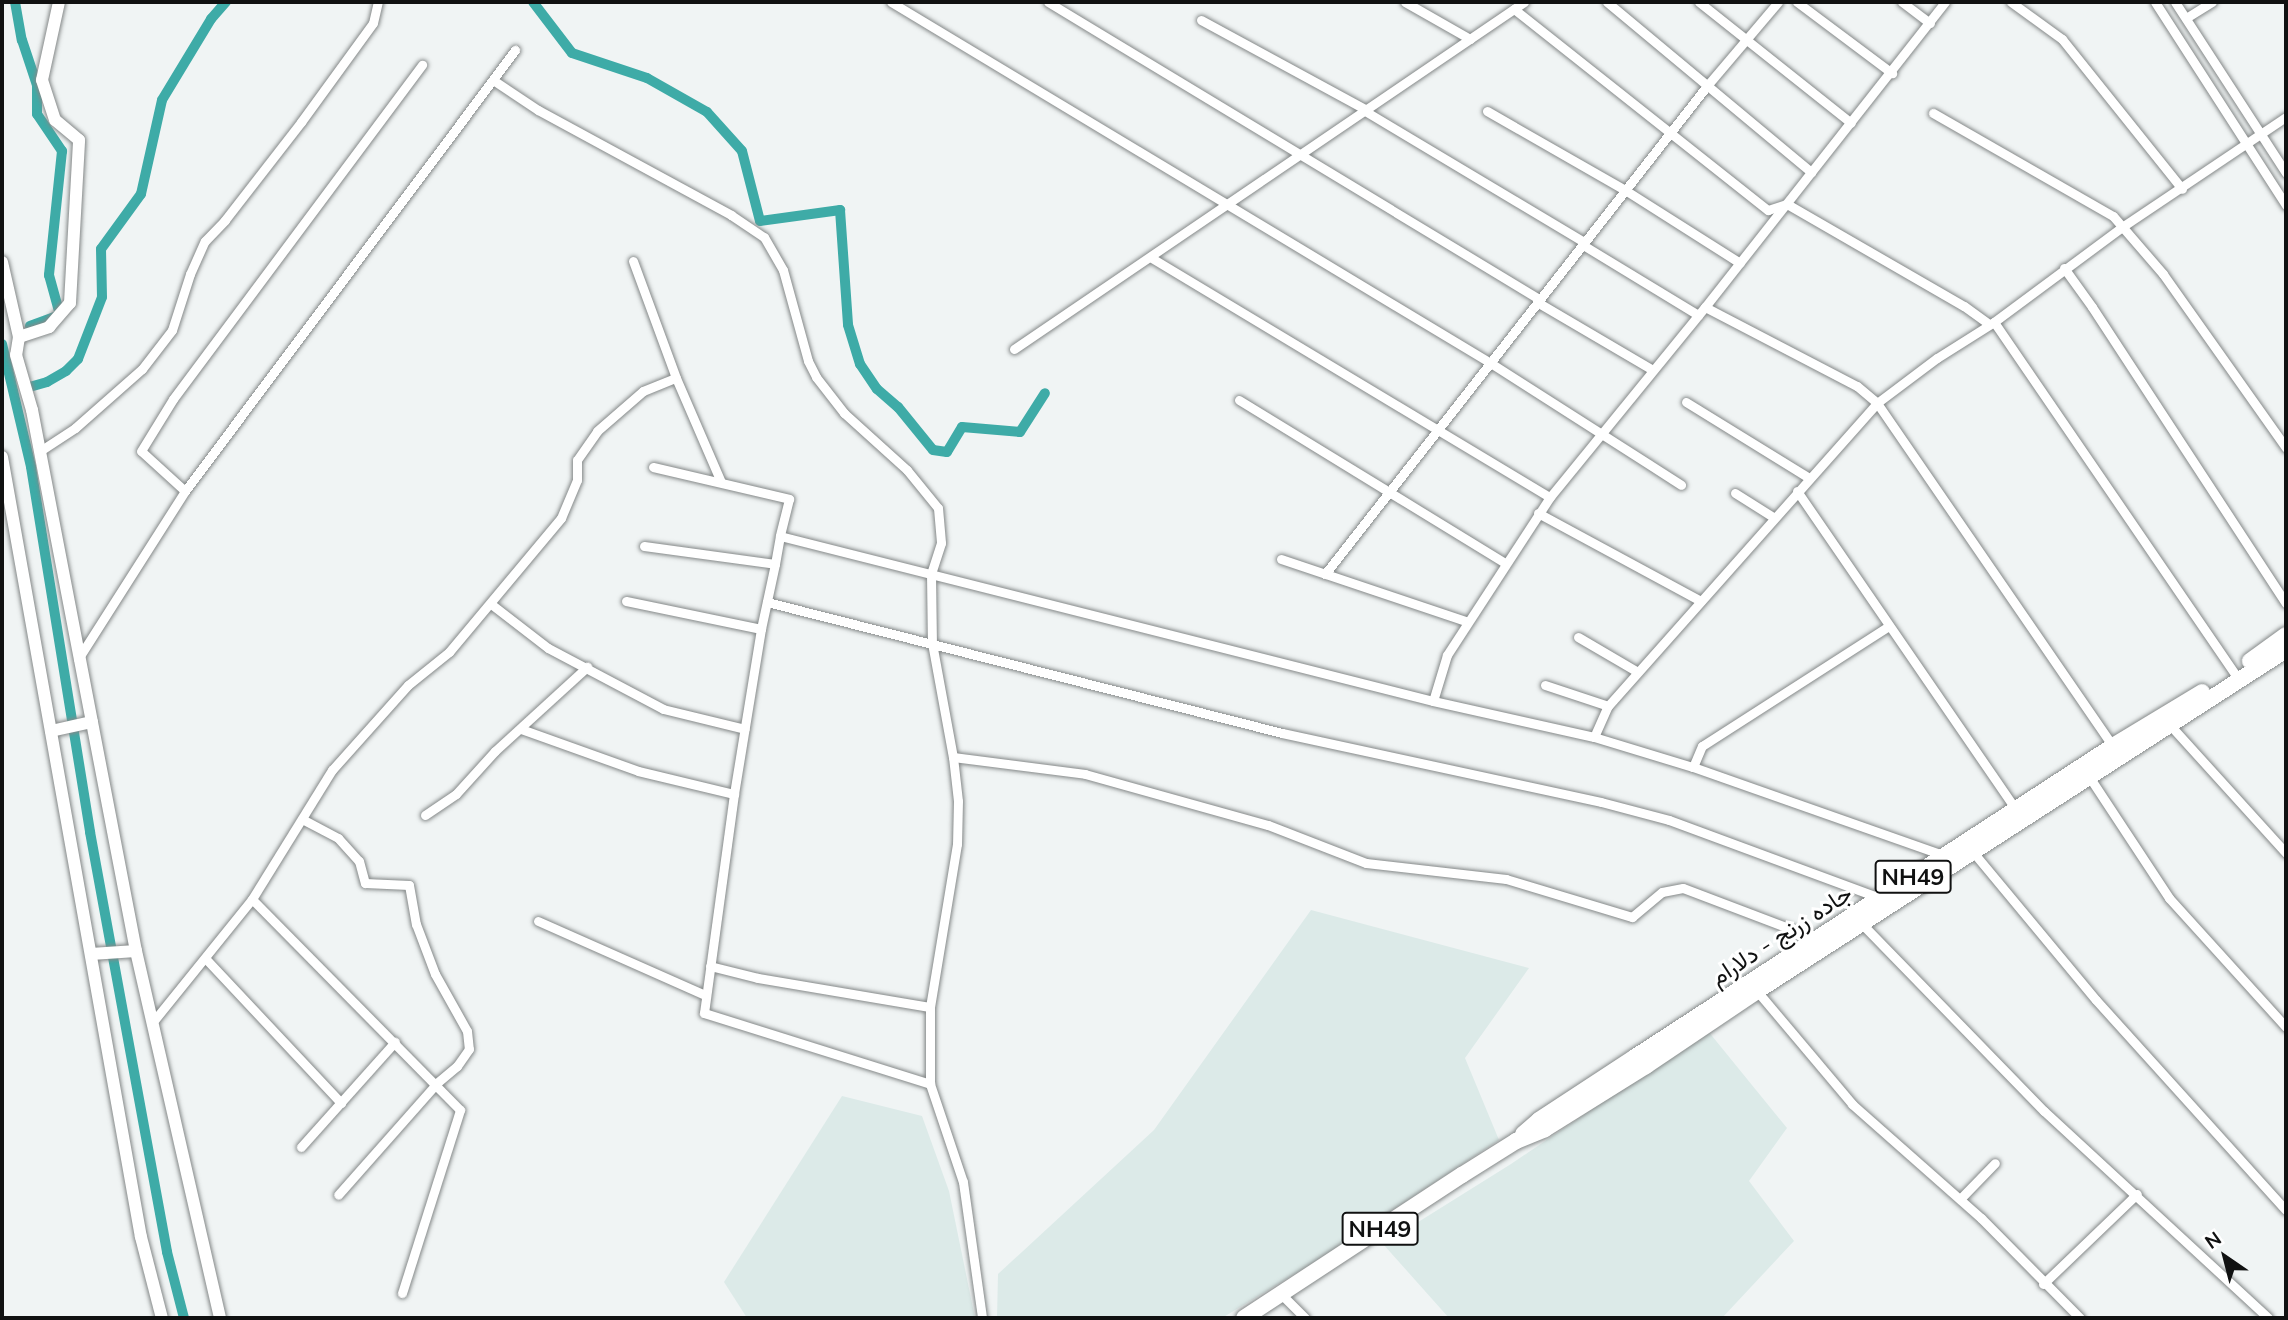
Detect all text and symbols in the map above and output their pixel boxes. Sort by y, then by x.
road number: NH49 [1874,858,1952,897]
street label: جاده زرنج - دلارام [1705,878,1857,992]
road number: NH49 [1342,1210,1418,1248]
north arrow [2190,1222,2260,1292]
text: N [2200,1226,2226,1254]

